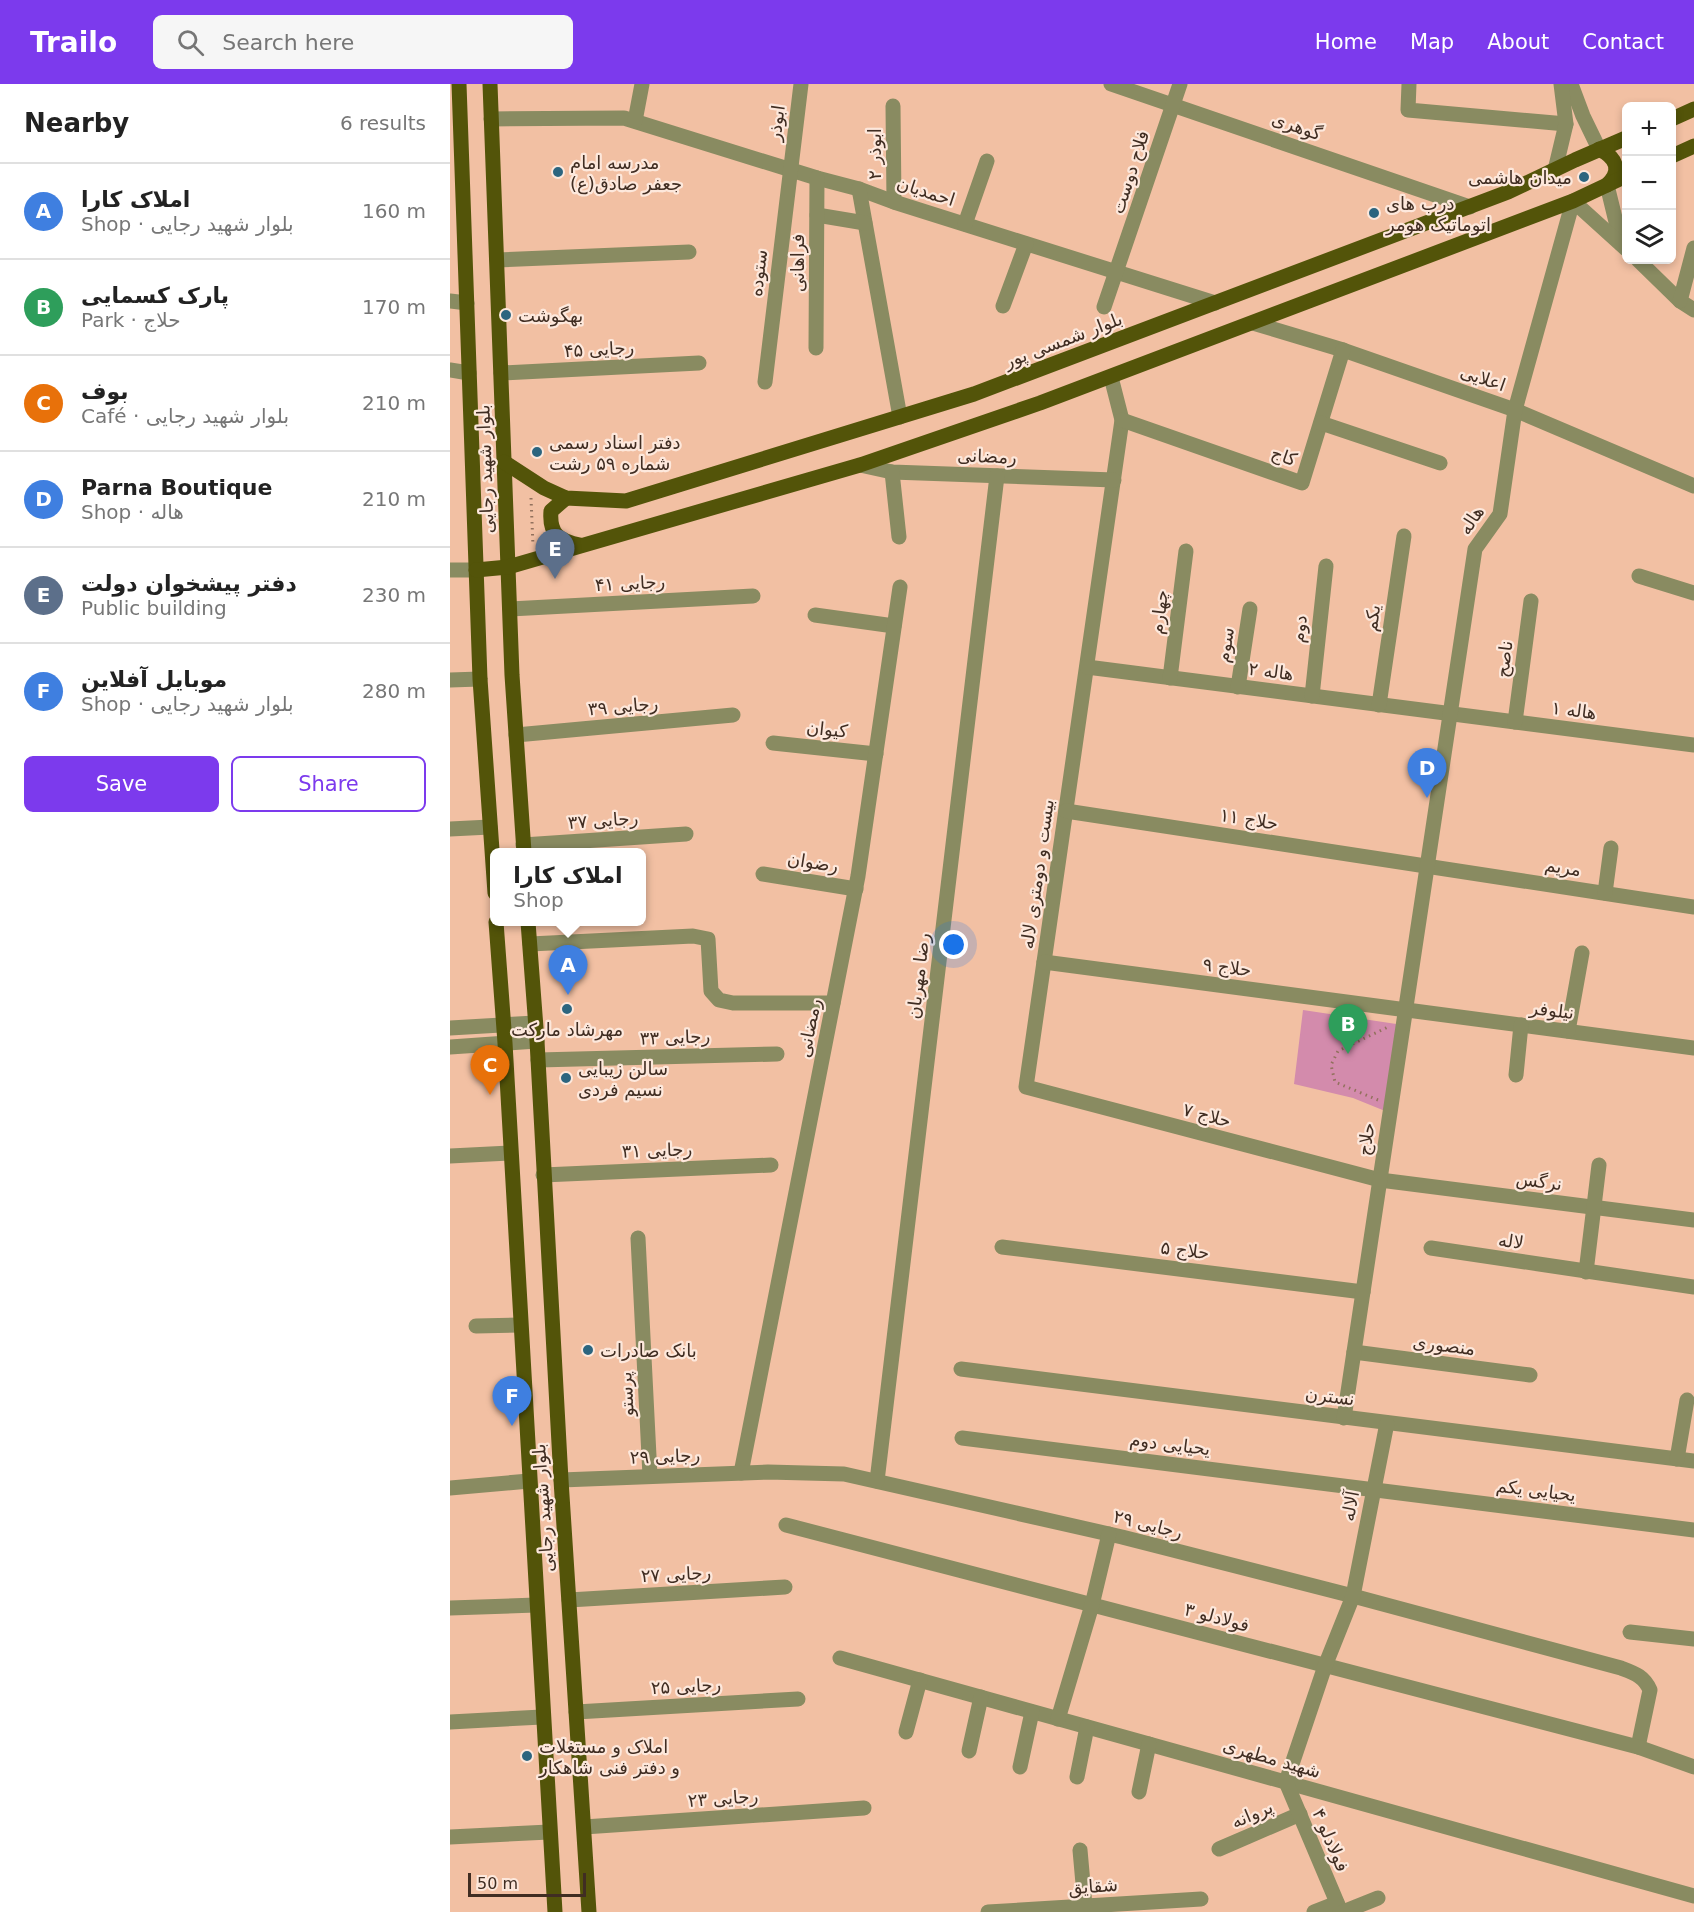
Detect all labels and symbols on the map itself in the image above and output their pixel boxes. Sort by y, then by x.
street label: ابوذر [763,104,790,143]
street label: گوهری [1269,108,1325,145]
street label: ابوذر ۲ [864,128,886,180]
street label: فلاح دوست [1107,128,1154,217]
place label: مدرسه امام جعفر صادق(ع) [570,152,682,195]
marker: مدرسه امام جعفر صادق(ع) [551,165,565,179]
place label: میدان هاشمی [1468,167,1572,188]
marker: میدان هاشمی [1577,170,1591,184]
street label: احمدیان [894,172,958,210]
place label: درب های اتوماتیک هومر [1385,193,1491,236]
marker: درب های اتوماتیک هومر [1367,206,1381,220]
street label: فراهانی [787,234,809,292]
street label: ستوده [745,248,772,298]
place label: بهگوشت [518,305,583,327]
marker: بهگوشت [499,308,513,322]
street label: بلوار شمسی پور [1000,308,1125,373]
street label: رجایی ۴۵ [563,337,635,361]
street label: اعلایی [1458,361,1508,395]
street label: بلوار شهید رجایی [472,404,499,534]
place label: دفتر اسناد رسمی شماره ۵۹ رشت [549,432,681,474]
street label: کاج [1268,442,1300,471]
street label: رمضانی [957,444,1017,468]
marker: دفتر اسناد رسمی شماره ۵۹ رشت [530,445,544,459]
street label: هاله [1454,502,1488,538]
pin: E [536,530,574,579]
street label: رجایی ۴۱ [594,571,666,595]
street label: چهارم [1146,589,1173,636]
street label: یکم [1360,603,1385,633]
street label: دوم [1287,614,1312,644]
street label: سوم [1212,626,1239,664]
street label: ناصح [1491,639,1518,679]
street label: هاله ۲ [1247,658,1295,684]
street label: رجایی ۳۹ [587,692,659,720]
street label: هاله ۱ [1550,697,1598,723]
street label: کیوان [805,716,849,743]
pin: D [1408,748,1446,798]
street label: بیست و دومتری لاله [1016,798,1059,950]
street label: حلاج ۱۱ [1218,804,1280,835]
street label: رجایی ۳۷ [567,807,639,833]
street label: رضوان [786,848,840,877]
street label: مریم [1543,854,1583,881]
your location [939,930,968,959]
street label: رضا مهربان [902,932,935,1020]
pin: A [548,946,588,995]
street label: حلاج ۹ [1201,954,1253,981]
street label: رمضانی [793,997,825,1059]
street label: نیلوفر [1528,997,1575,1024]
marker: مهرشاد مارکت [560,1002,574,1016]
pin: B [1328,1004,1368,1054]
place label: مهرشاد مارکت [511,1019,623,1041]
street label: رجایی ۳۳ [639,1025,711,1049]
pin: C [470,1046,510,1095]
place label: سالن زیبایی نسیم فردی [578,1058,668,1101]
marker: سالن زیبایی نسیم فردی [559,1071,573,1085]
street label: حلاج ۷ [1180,1099,1233,1132]
street label: حلاج [1353,1121,1380,1157]
street label: رجایی ۳۱ [621,1138,693,1162]
street label: نرگس [1515,1168,1563,1195]
street label: لاله [1497,1229,1525,1253]
street label: حلاج ۵ [1159,1237,1211,1264]
street label: منصوری [1411,1331,1476,1360]
place label: بانک صادرات [600,1340,697,1361]
marker: بانک صادرات [581,1343,595,1357]
street label: پرستو [614,1371,639,1418]
pin: F [492,1376,532,1426]
street label: نسترن [1304,1383,1356,1410]
street label: یحیایی دوم [1128,1429,1212,1460]
street label: بلوار شهید رجایی [528,1443,559,1573]
street label: رجایی ۲۹ [629,1444,701,1468]
street label: یحیایی یکم [1495,1475,1577,1506]
street label: آلاله [1336,1488,1363,1523]
street label: رجایی ۲۹ [1111,1505,1185,1543]
street label: رجایی ۲۷ [640,1562,712,1586]
street label: فولادلو ۳ [1182,1598,1252,1637]
street label: رجایی ۲۵ [650,1674,722,1698]
street label: شهید مطهری [1220,1734,1323,1783]
place label: املاک و مستغلات و دفتر فنی شاهکار [538,1736,680,1779]
marker: املاک و مستغلات و دفتر فنی شاهکار [520,1749,534,1763]
street label: رجایی ۲۳ [687,1785,759,1811]
street label: پروانه [1228,1796,1276,1833]
street label: فولادلو ۴ [1307,1805,1354,1875]
scale bar [468,1870,586,1898]
street label: شقایق [1067,1874,1119,1899]

